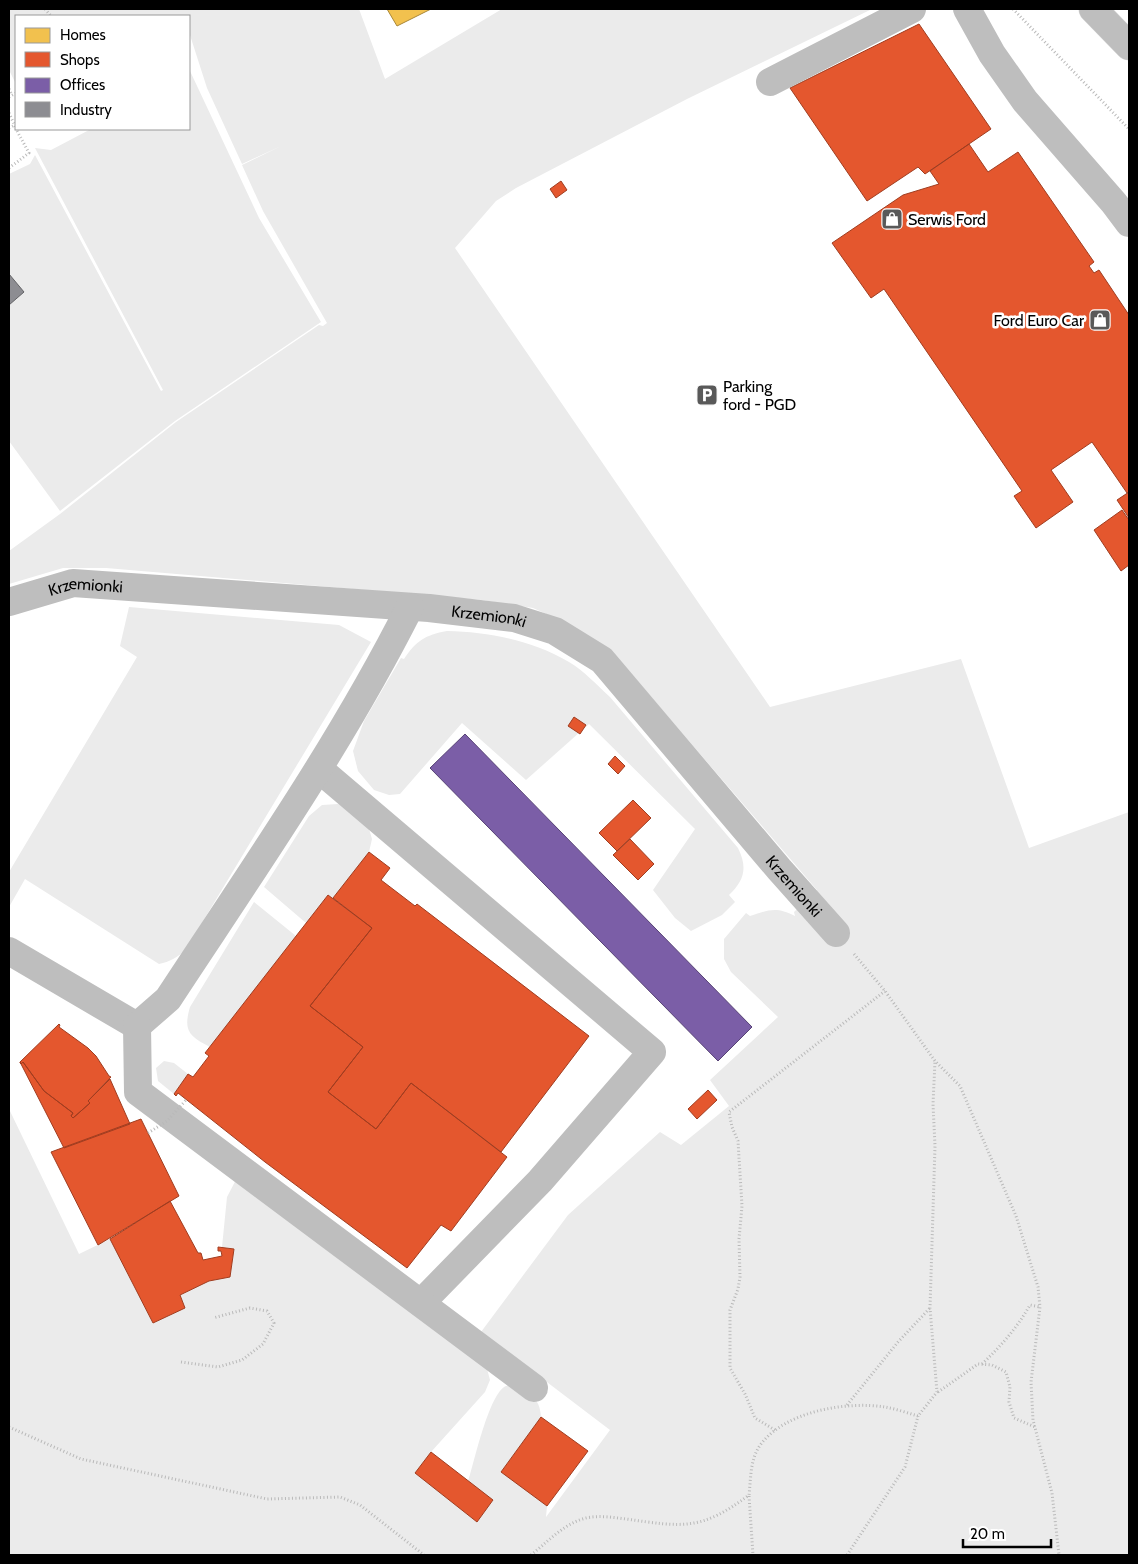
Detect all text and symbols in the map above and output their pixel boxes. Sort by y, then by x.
legend [15,15,190,130]
text: Homes [60,26,106,44]
text: Shops [60,51,100,69]
text: Offices [60,76,105,94]
text: Industry [60,101,112,119]
shop icon: Serwis Ford [880,207,904,231]
place label: Serwis Ford [908,210,986,229]
shop icon: Ford Euro Car [1088,308,1112,332]
place label: Ford Euro Car [993,311,1085,330]
place label: Parking ford - PGD [723,377,796,414]
parking icon: Parking ford - PGD [695,383,719,407]
street label: Krzemionki [46,574,123,600]
street label: Krzemionki [450,602,529,631]
street label: Krzemionki [762,852,826,921]
scale bar [963,1516,1050,1548]
text: 20 m [970,1525,1005,1543]

